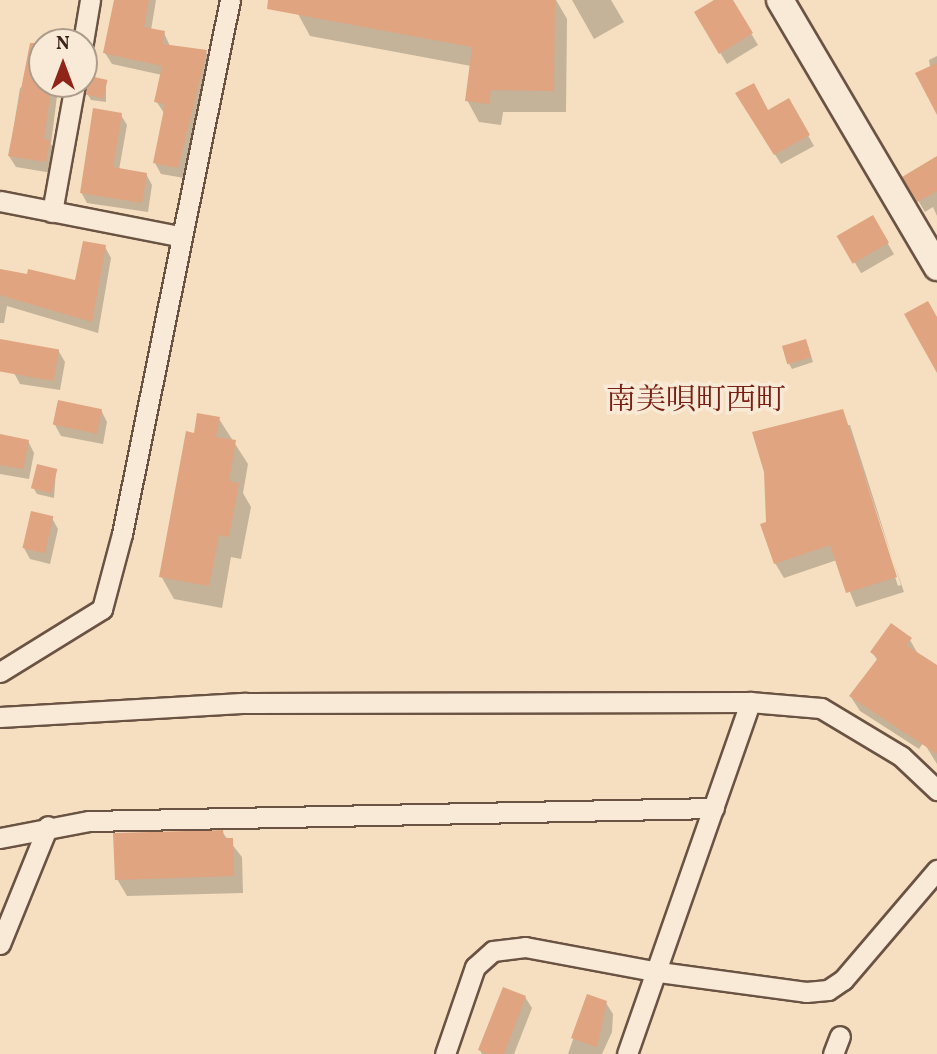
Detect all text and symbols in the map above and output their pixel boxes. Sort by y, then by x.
north arrow [28,28,98,98]
text: N [56,31,70,57]
district label: 南美唄町西町 [606,383,786,419]

